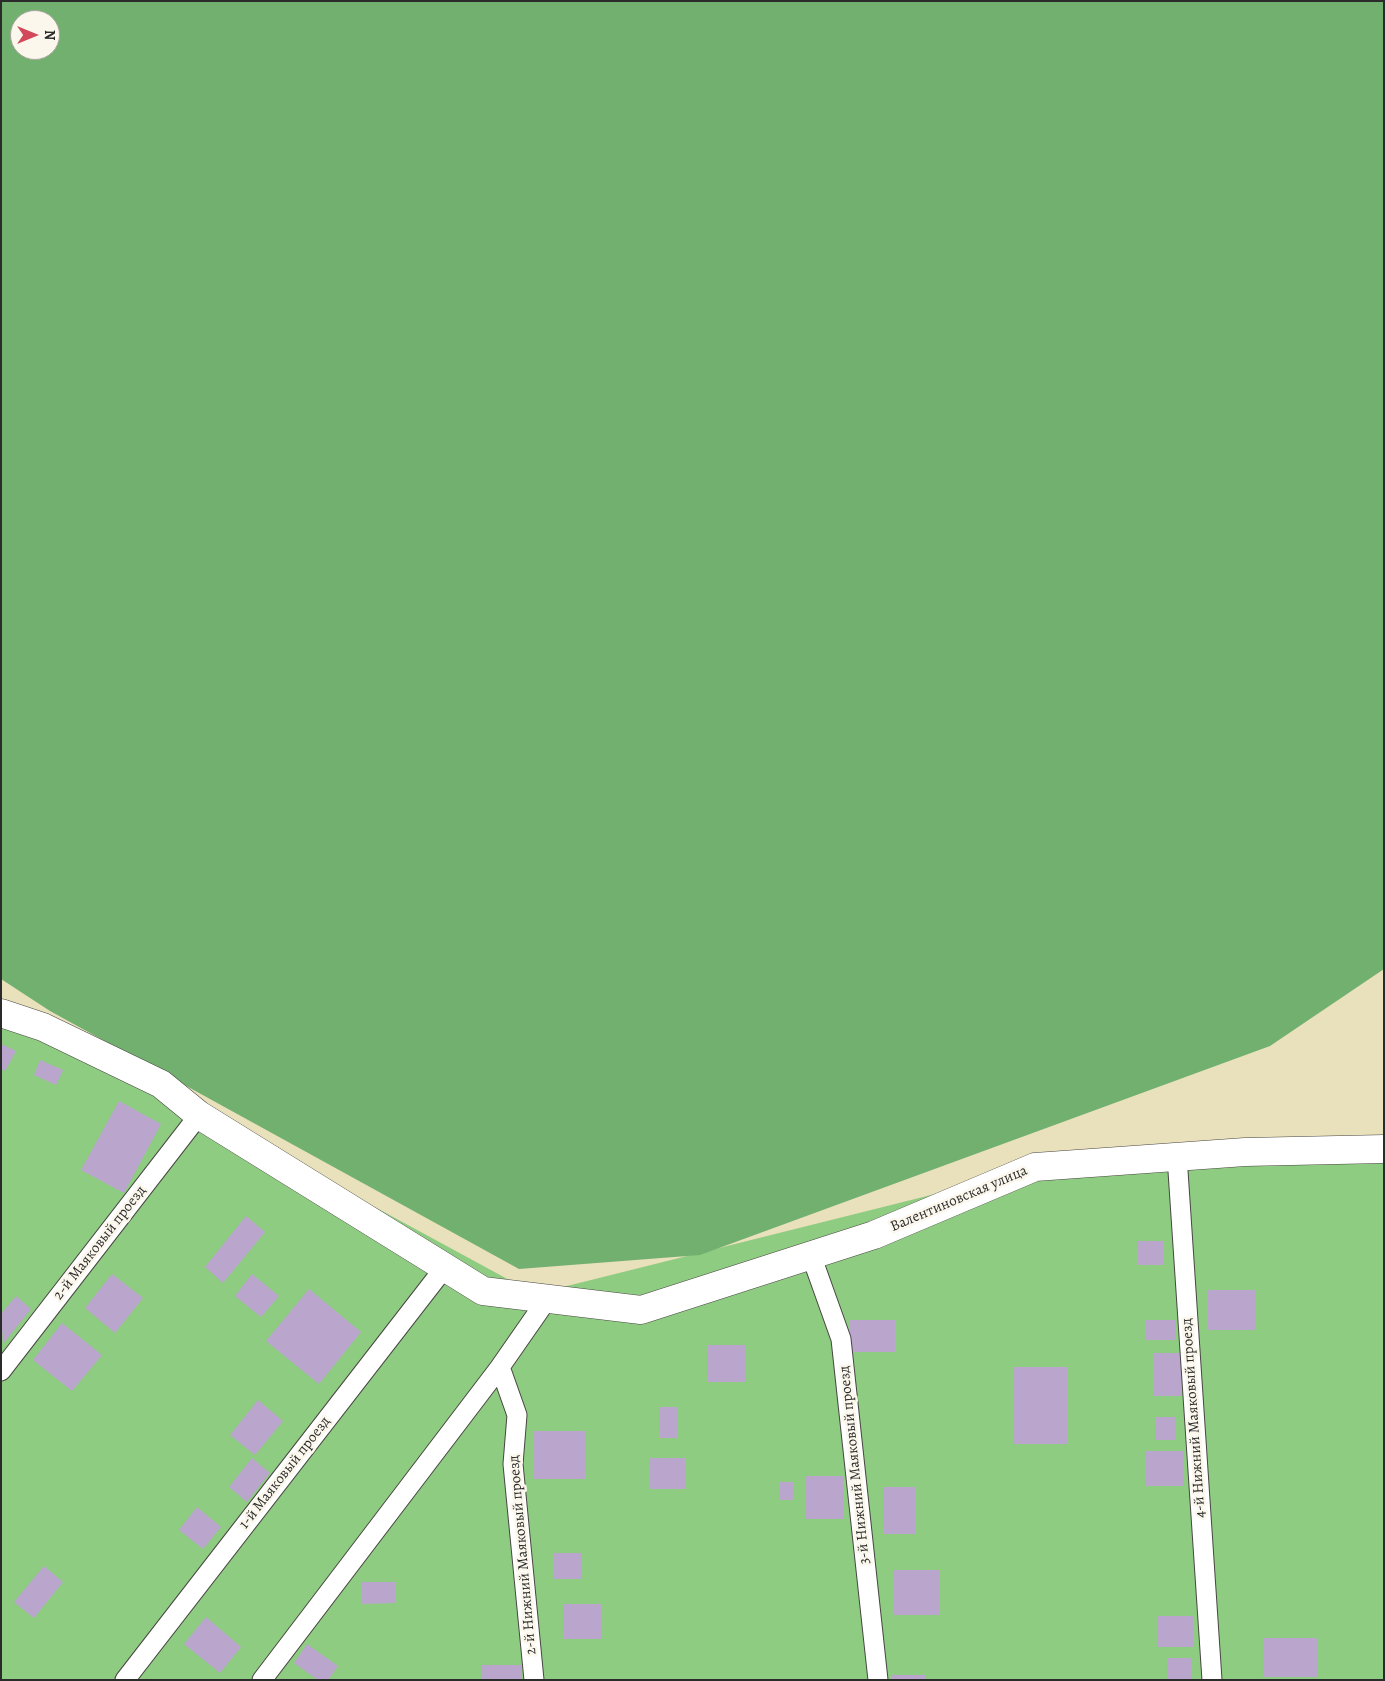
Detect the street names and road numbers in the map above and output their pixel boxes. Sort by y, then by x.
street label: Валентиновская улица [888,1162,1030,1236]
street label: 2-й Маяковый проезд [50,1182,150,1304]
street label: 4-й Нижний Маяковый проезд [1178,1318,1210,1518]
street label: 3-й Нижний Маяковый проезд [836,1365,874,1565]
street label: 1-й Маяковый проезд [235,1413,335,1533]
street label: 2-й Нижний Маяковый проезд [505,1454,541,1656]

